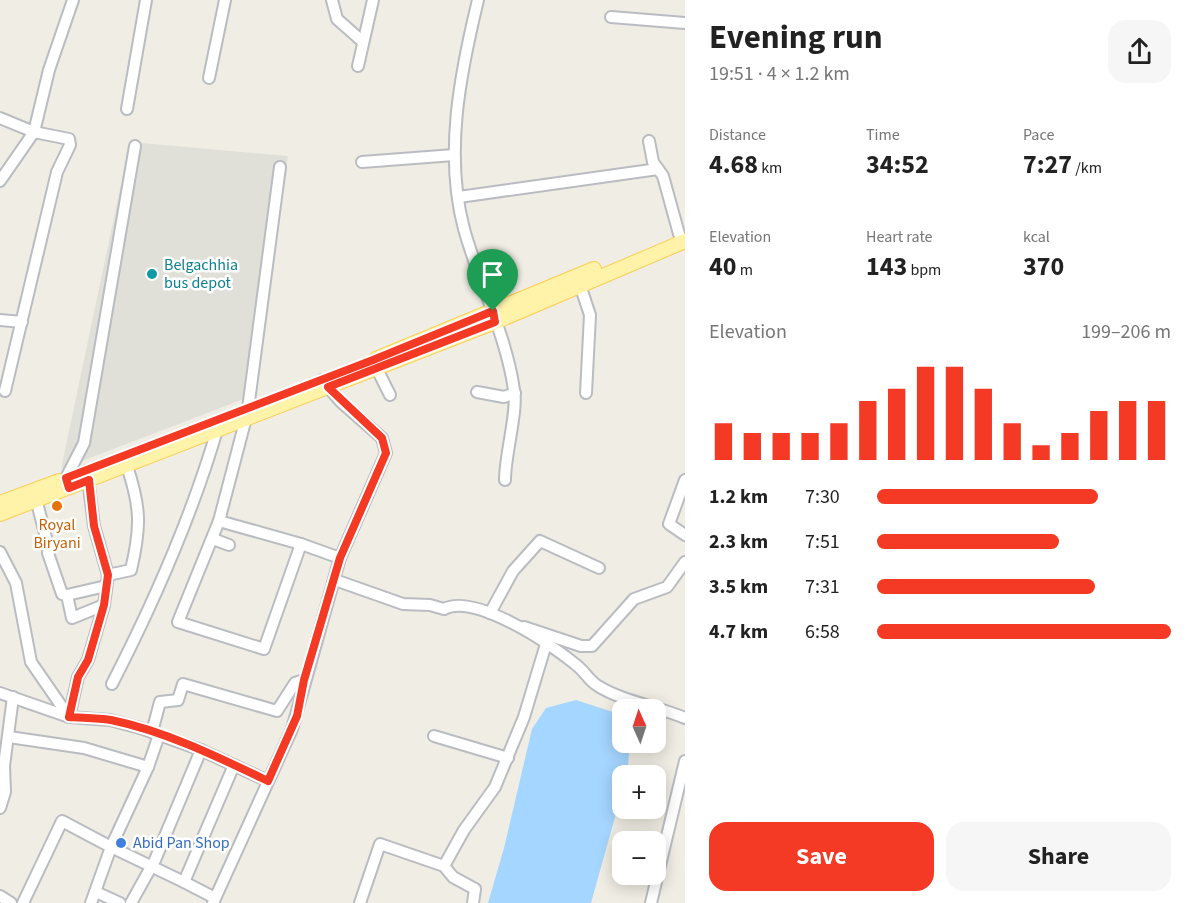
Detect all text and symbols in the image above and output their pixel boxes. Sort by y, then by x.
text: Evening run [709,14,883,61]
button: share [1108,20,1171,83]
text: 19:51 · 4 × 1.2 km [709,60,850,88]
text: Distance [709,124,766,146]
text: Time [866,124,900,146]
text: Pace [1023,124,1054,146]
text: 4.68 [709,146,758,183]
text: 34:52 [866,146,929,183]
text: 7:27 [1023,146,1072,183]
text: km [758,157,782,179]
text: /km [1072,157,1102,179]
text: Elevation [709,226,771,248]
text: Heart rate [866,226,933,248]
text: kcal [1023,226,1050,248]
text: 40 [709,248,736,285]
text: 143 [866,248,907,285]
text: 370 [1023,248,1064,285]
pin [467,249,518,311]
place label: Belgachhia bus depot [164,254,238,294]
icon: arrive [476,258,509,291]
text: m [736,259,753,281]
text: bpm [907,259,941,281]
marker: Belgachhia bus depot [145,267,159,281]
text: Elevation [709,318,787,346]
text: 199–206 m [1081,318,1171,346]
text: 1.2 km [709,483,768,511]
text: 7:30 [805,483,840,511]
marker: Royal Biryani [50,499,64,513]
place label: Royal Biryani [33,514,81,554]
text: 2.3 km [709,528,768,556]
text: 7:51 [805,528,840,556]
text: 3.5 km [709,573,768,601]
text: 7:31 [805,573,840,601]
text: 4.7 km [709,618,768,646]
text: 6:58 [805,618,840,646]
north arrow [612,699,666,753]
map controls [612,699,666,885]
button: + [612,765,666,819]
button: Save [709,822,934,891]
button: Share [946,822,1171,891]
button: − [612,831,666,885]
place label: Abid Pan Shop [133,832,230,854]
marker: Abid Pan Shop [114,836,128,850]

